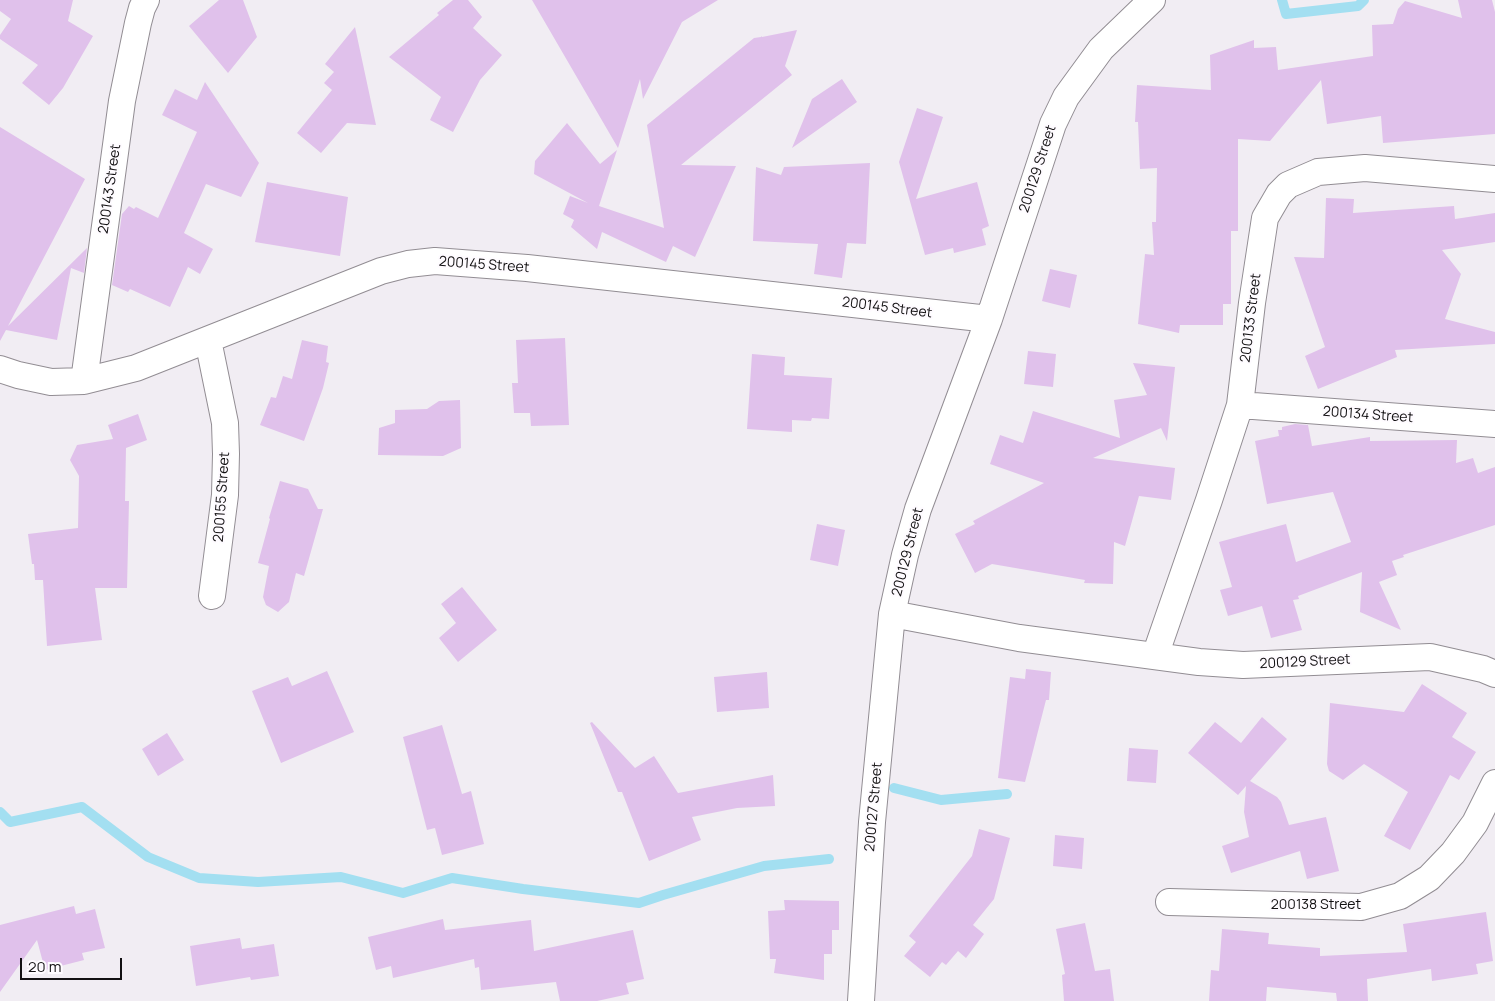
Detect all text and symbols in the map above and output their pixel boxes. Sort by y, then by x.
street label: 200129 Street [1016,123,1060,215]
street label: 200143 Street [95,143,125,235]
street label: 200145 Street [438,253,530,277]
street label: 200133 Street [1237,272,1265,364]
street label: 200145 Street [841,294,933,322]
street label: 200134 Street [1322,403,1414,427]
street label: 200155 Street [210,451,234,543]
street label: 200129 Street [889,506,927,598]
street label: 200129 Street [1259,651,1351,673]
street label: 200127 Street [862,762,886,852]
street label: 200138 Street [1271,897,1361,913]
scale bar [22,948,125,980]
text: 20 m [28,956,61,977]

